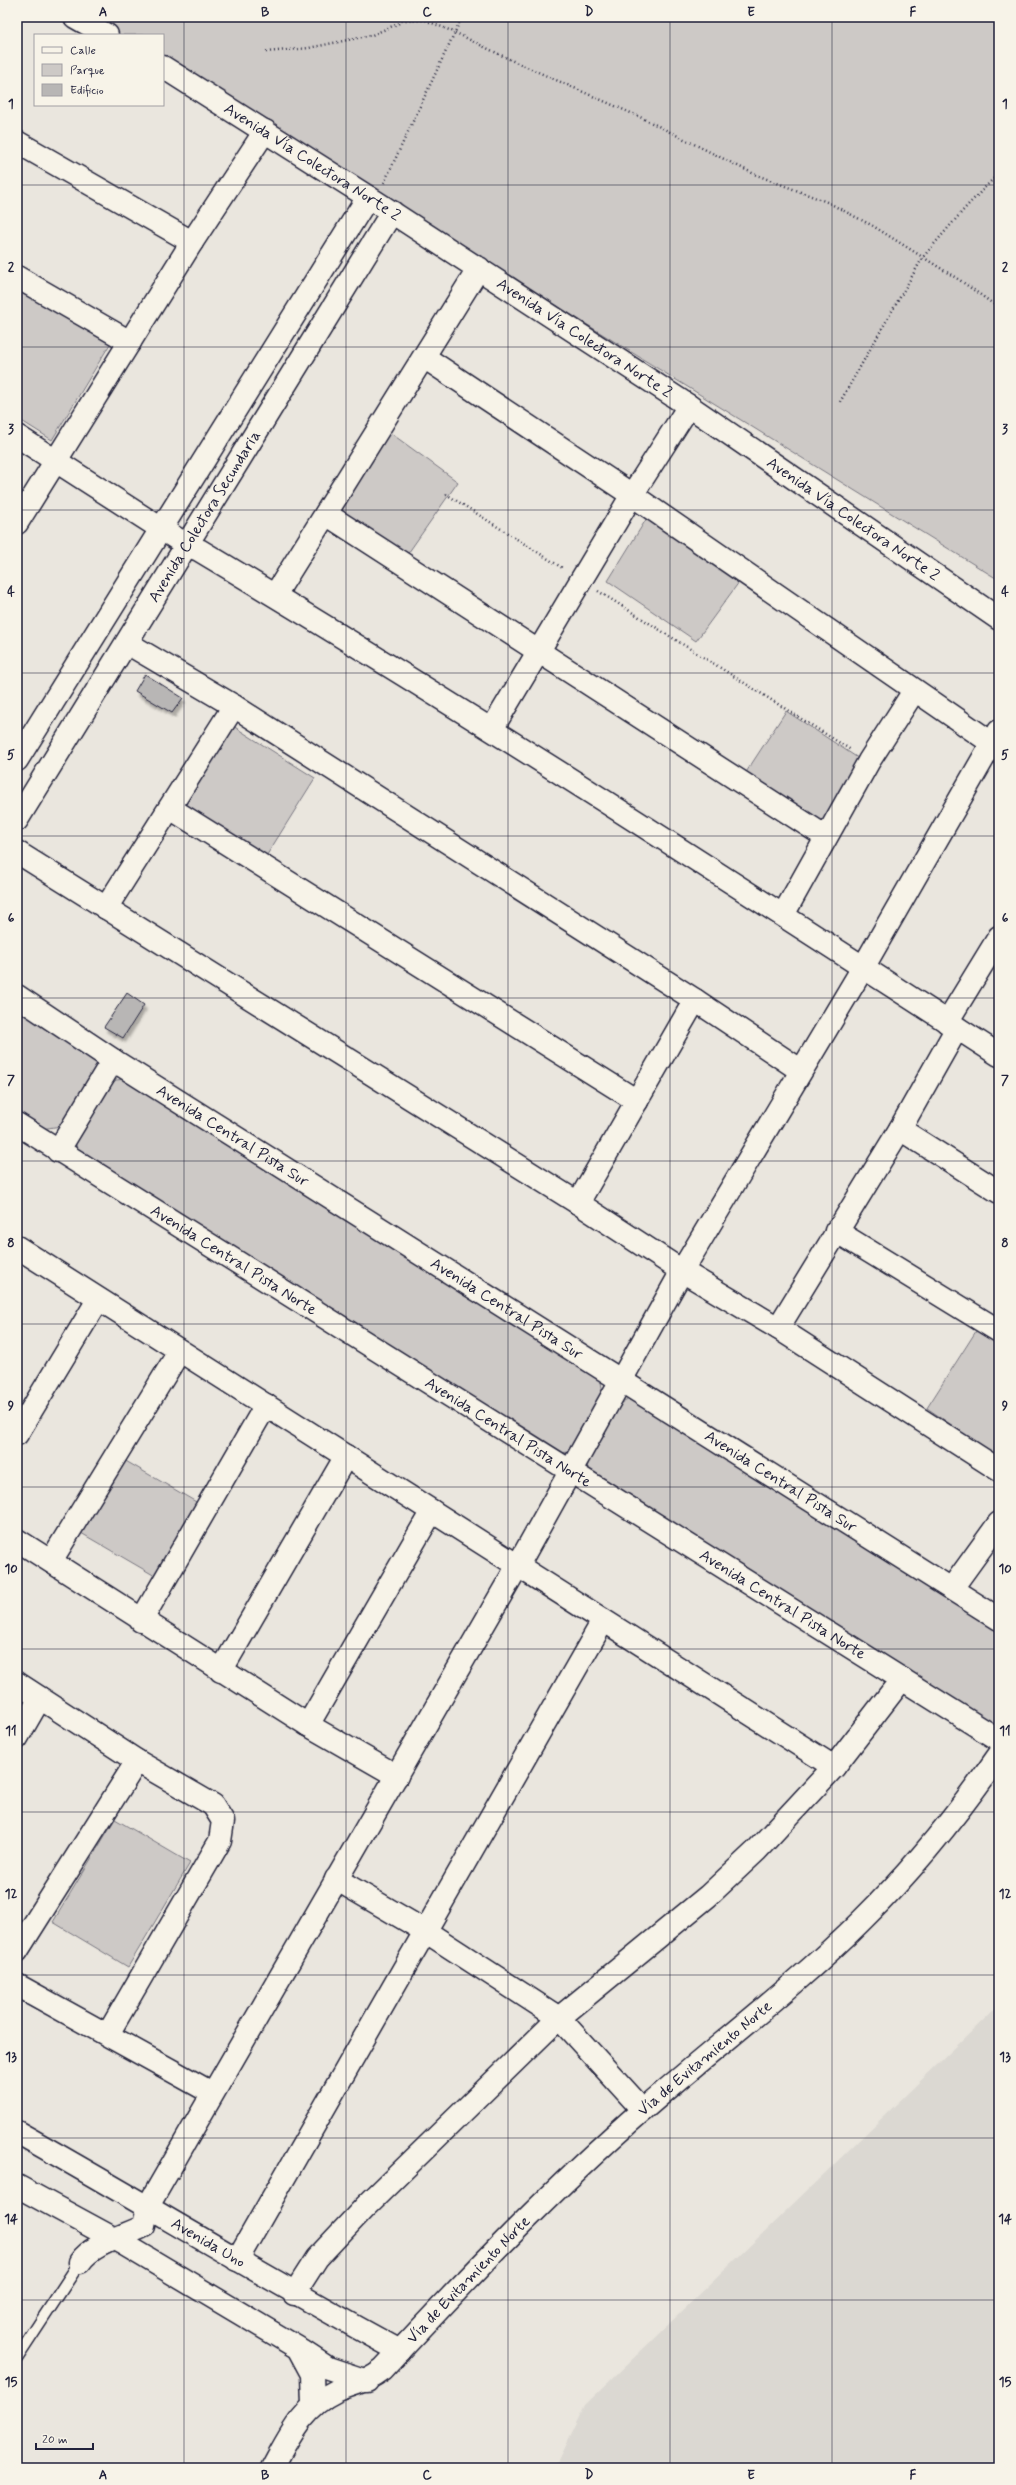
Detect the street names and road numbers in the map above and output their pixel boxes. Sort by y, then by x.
street label: Avenida Vía Colectora Norte 2 [220,98,405,226]
street label: Avenida Vía Colectora Norte 2 [493,273,676,403]
street label: Avenida Colectora Secundaria [143,426,265,606]
street label: Avenida Vía Colectora Norte 2 [763,452,944,586]
street label: Avenida Central Pista Sur [153,1080,313,1192]
street label: Avenida Central Pista Norte [147,1200,321,1320]
street label: Avenida Central Pista Sur [427,1253,587,1365]
street label: Avenida Central Pista Norte [421,1372,596,1493]
street label: Avenida Central Pista Sur [701,1425,861,1537]
street label: Avenida Central Pista Norte [696,1544,870,1665]
street label: Vía de Evitamiento Norte [633,1996,777,2121]
street label: Vía de Evitamiento Norte [402,2211,535,2348]
street label: Avenida Uno [167,2213,249,2272]

